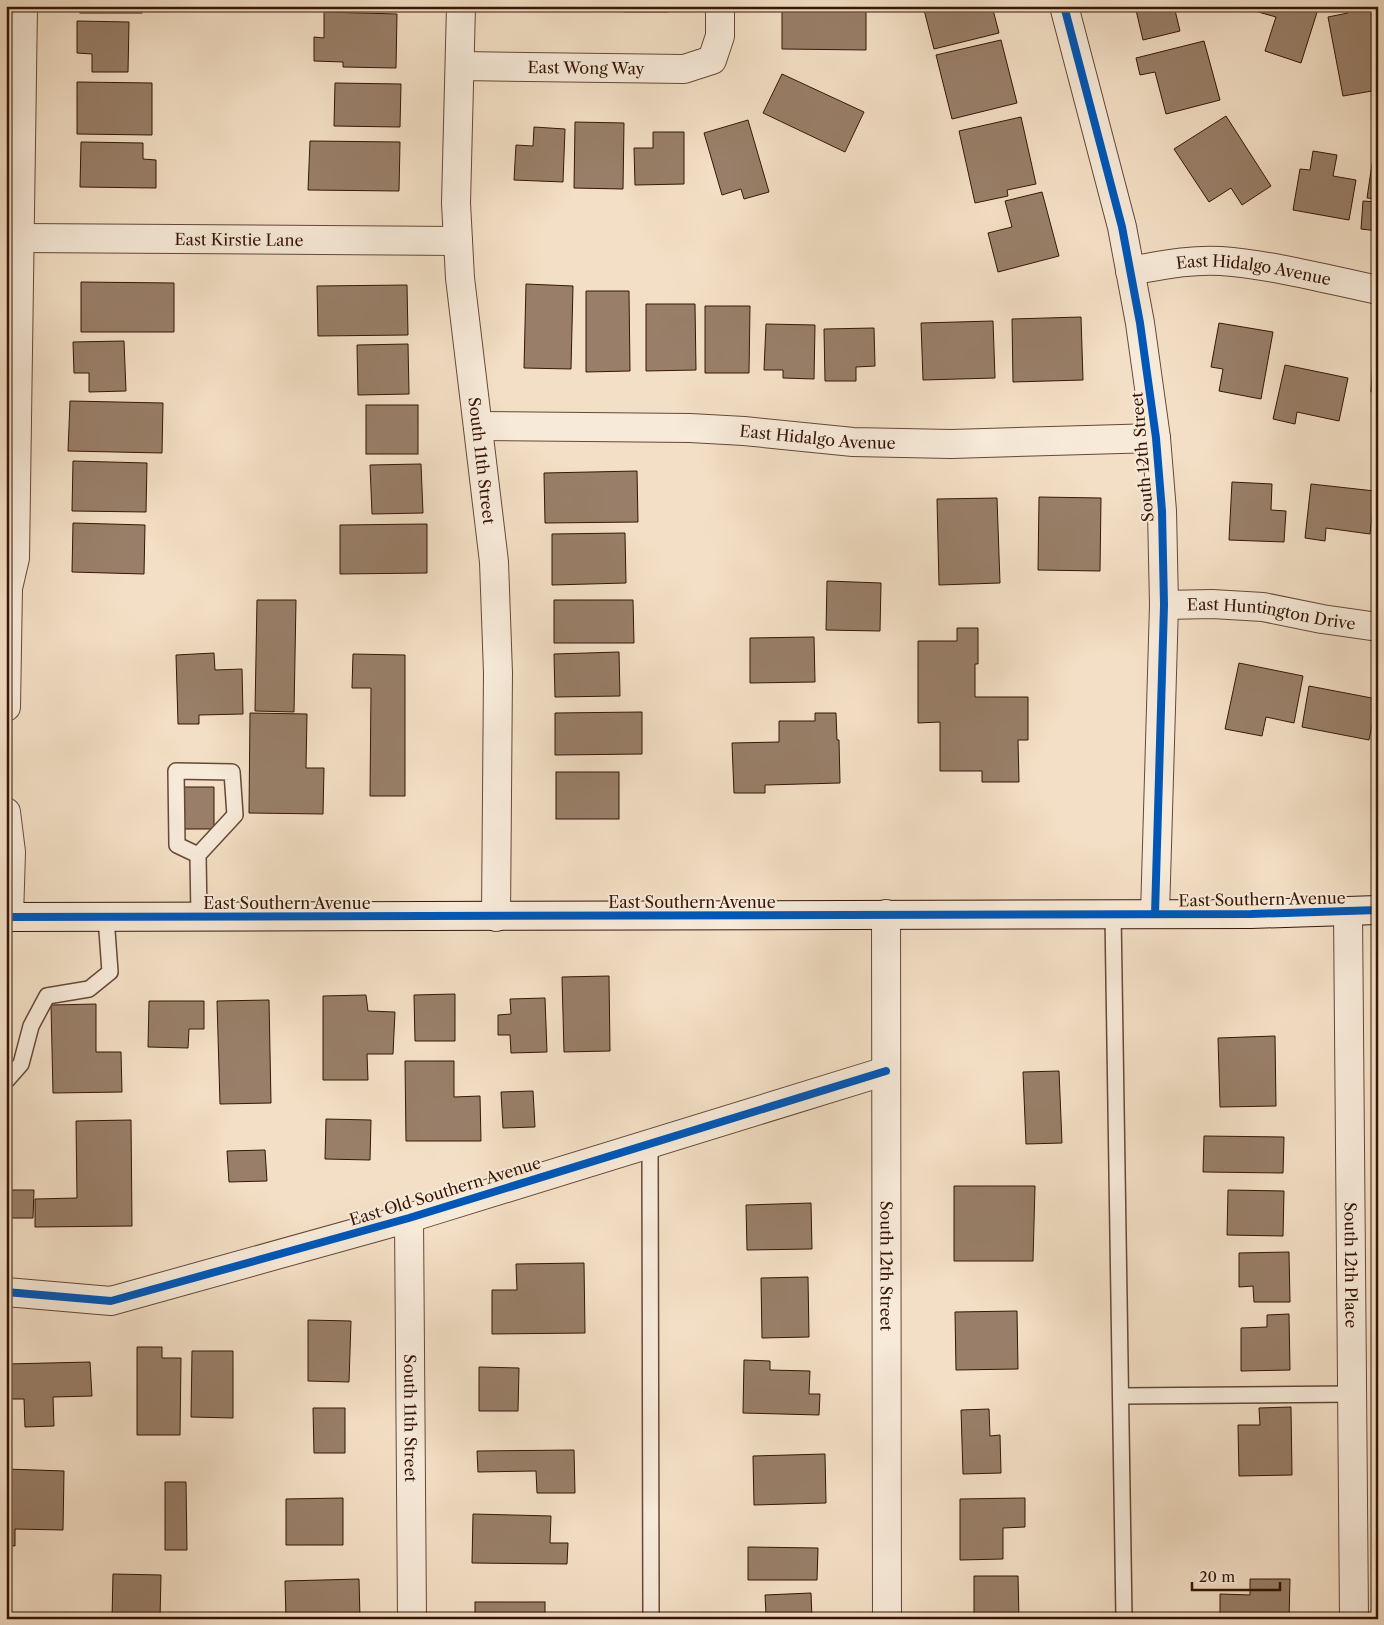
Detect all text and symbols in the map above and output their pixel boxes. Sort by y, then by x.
street label: East Wong Way [527,57,646,78]
street label: East Kirstie Lane [174,229,304,250]
street label: East Hidalgo Avenue [1175,251,1333,289]
street label: South 12th Street [1126,391,1158,523]
street label: South 11th Street [464,396,499,526]
street label: East Hidalgo Avenue [739,421,896,453]
street label: East Huntington Drive [1187,594,1357,634]
street label: East Southern Avenue [1178,888,1346,910]
street label: East Southern Avenue [608,892,776,912]
street label: East Southern Avenue [203,893,371,913]
street label: East Old Southern Avenue [347,1152,543,1230]
street label: South 12th Street [876,1201,897,1332]
street label: South 12th Place [1340,1202,1362,1328]
street label: South 11th Street [400,1354,421,1482]
scale bar [1192,1560,1279,1592]
text: 20 m [1199,1567,1235,1586]

